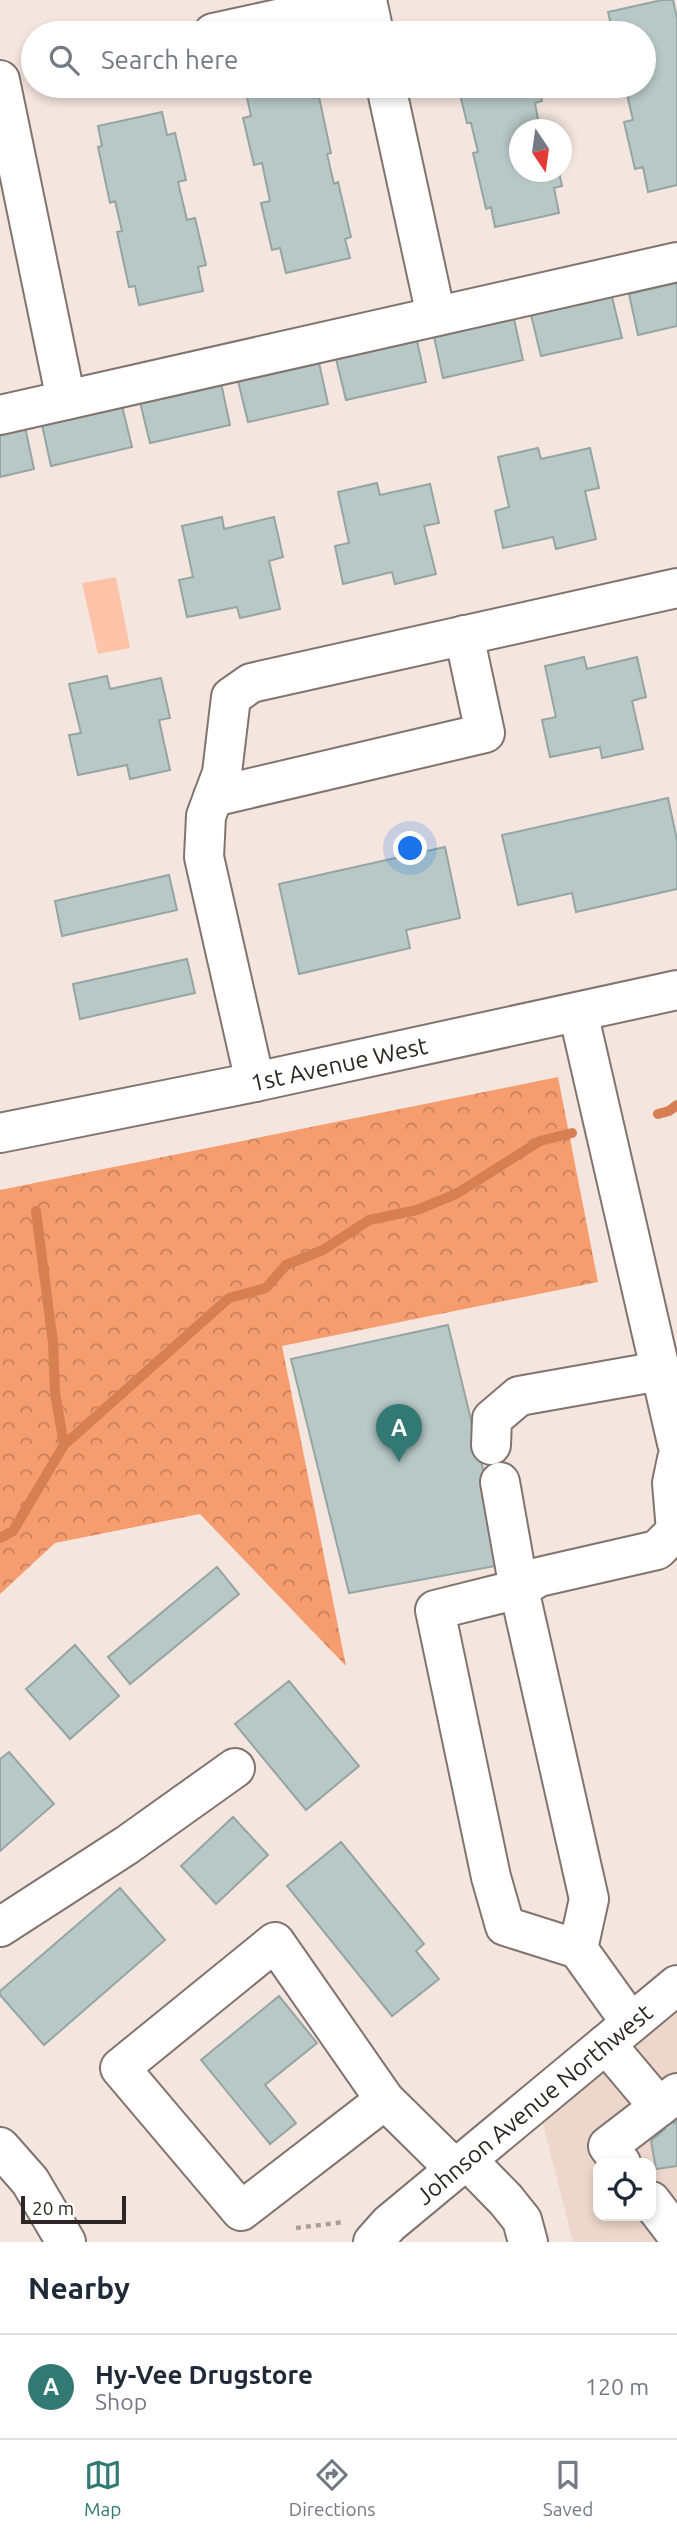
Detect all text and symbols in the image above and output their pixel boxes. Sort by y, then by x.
search box [21,21,656,98]
icon: search [45,41,83,79]
text: Search here [101,45,238,74]
north arrow [509,119,572,182]
your location [393,831,427,865]
street label: 1st Avenue West [248,1031,430,1096]
pin: A [376,1404,422,1462]
street label: Johnson Avenue Northwest [410,1998,658,2210]
map controls [593,2158,656,2221]
button: locate [593,2158,656,2221]
scale bar [21,2193,126,2225]
text: 20 m [32,2197,74,2219]
text: Nearby [28,2271,130,2305]
text: Hy-Vee Drugstore [95,2360,313,2389]
text: A [43,2374,59,2399]
text: 120 m [585,2374,649,2399]
text: Shop [95,2389,147,2414]
tab: Map [84,2456,122,2520]
tab: Directions [289,2456,376,2520]
tab: Saved [543,2456,593,2520]

